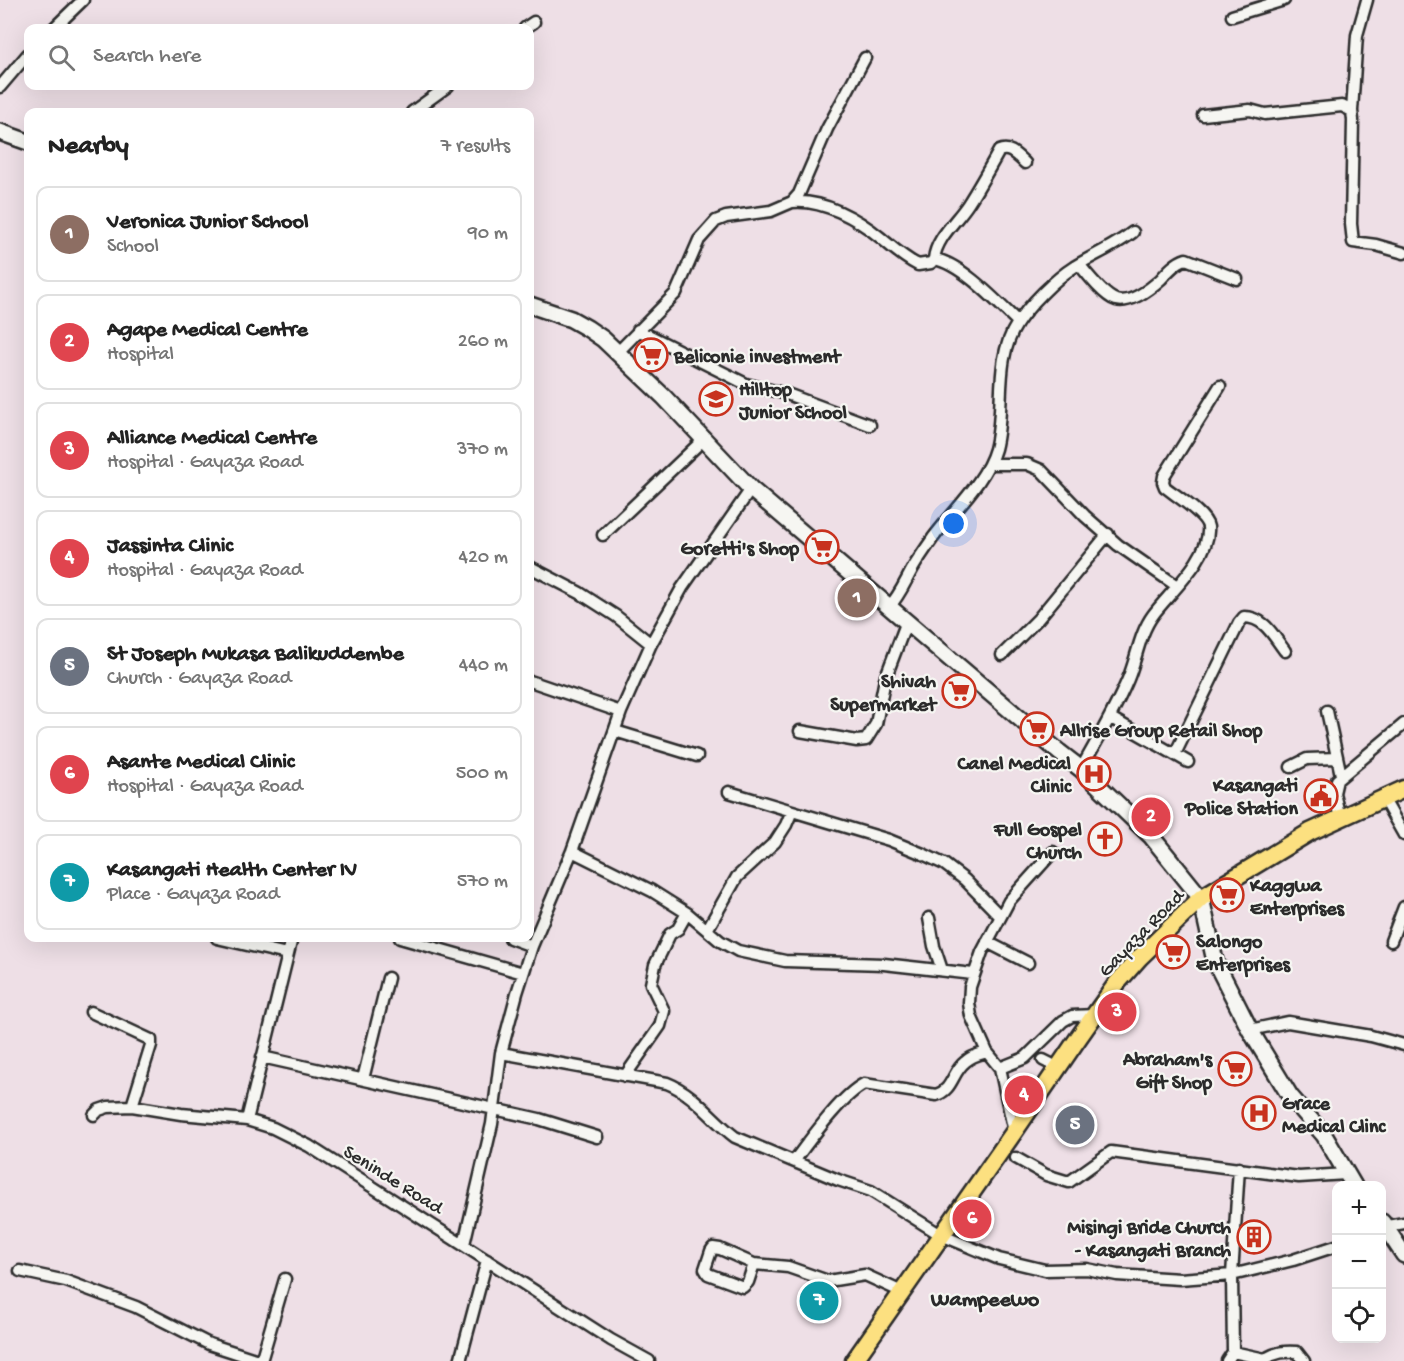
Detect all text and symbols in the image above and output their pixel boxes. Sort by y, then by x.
search box [24,24,534,90]
icon: search [45,41,78,74]
text: Search here [93,44,201,70]
text: Nearby [48,132,129,163]
text: 7 results [441,136,510,159]
text: Veronica Junior School [107,210,309,236]
text: 1 [65,223,74,246]
text: 90 m [468,223,508,246]
text: School [107,236,159,259]
text: Agape Medical Centre [107,318,308,344]
text: 2 [65,331,74,354]
text: 260 m [458,331,508,354]
supermarket icon: Beliconie investment [633,337,669,373]
text: Hospital [107,344,174,367]
place label: Beliconie investment [673,347,842,370]
place label: Hilltop Junior School [738,380,848,426]
school or university icon: Hilltop Junior School [698,381,734,417]
text: Alliance Medical Centre [107,426,317,452]
text: 3 [64,439,75,462]
text: 370 m [457,439,508,462]
text: Hospital · Gayaza Road [107,452,303,475]
your location [939,509,968,538]
supermarket icon: Goretti's Shop [804,529,840,565]
text: Jassinta Clinic [107,534,233,560]
place label: Goretti's Shop [681,539,799,562]
text: 4 [65,547,74,570]
text: 420 m [458,547,508,570]
text: Hospital · Gayaza Road [107,560,303,583]
pin: 1 [838,576,876,620]
text: St Joseph Mukasa Balikuddembe [107,642,404,668]
text: 5 [64,655,75,678]
text: 440 m [459,655,508,678]
text: Church · Gayaza Road [107,668,291,691]
place label: Shivah Supermarket [830,672,938,718]
supermarket icon: Shivah Supermarket [941,673,977,709]
supermarket icon: Allrise Group Retail Shop [1019,711,1055,747]
place label: Allrise Group Retail Shop [1059,721,1262,744]
text: Asante Medical Clinic [107,750,295,776]
place label: Canel Medical Clinic [957,754,1072,800]
hospital icon: Canel Medical Clinic [1076,756,1112,792]
text: 6 [64,763,75,786]
text: 500 m [456,763,508,786]
text: Hospital · Gayaza Road [107,776,303,799]
place label: Kasangati Police Station [1184,776,1298,822]
public building icon: Kasangati Police Station [1303,778,1339,814]
pin: 2 [1132,794,1170,840]
place label: Full Gospel Church [993,820,1083,866]
church icon: Full Gospel Church [1087,821,1123,857]
text: Kasangati Health Center IV [107,858,357,884]
text: 7 [64,871,75,894]
text: 570 m [457,871,508,894]
place label: Kaggwa Enterprises [1249,876,1345,922]
supermarket icon: Kaggwa Enterprises [1209,877,1245,913]
text: Place · Gayaza Road [107,884,279,907]
street label: Gayaza Road [1095,884,1192,983]
place label: Salongo Enterprises [1196,932,1291,978]
supermarket icon: Salongo Enterprises [1155,934,1191,970]
pin: 3 [1098,990,1136,1034]
place label: Abraham's Gift Shop [1122,1050,1214,1096]
supermarket icon: Abraham's Gift Shop [1217,1051,1253,1087]
pin: 4 [1004,1072,1044,1118]
place label: Grace Medical Clinc [1282,1094,1386,1140]
hospital icon: Grace Medical Clinc [1241,1095,1277,1131]
pin: 5 [1056,1102,1094,1148]
street label: Seninde Road [338,1141,448,1222]
map controls [1332,1181,1386,1343]
button: + [1332,1181,1386,1235]
pin: 6 [952,1196,992,1242]
place label: Misingi Bride Church - Kasangati Branch [1067,1218,1231,1264]
building icon: Misingi Bride Church - Kasangati Branch [1236,1219,1272,1255]
button: − [1332,1235,1386,1289]
pin: 7 [800,1278,838,1324]
district label: Wampeewo [930,1288,1040,1314]
button: locate [1332,1289,1386,1343]

